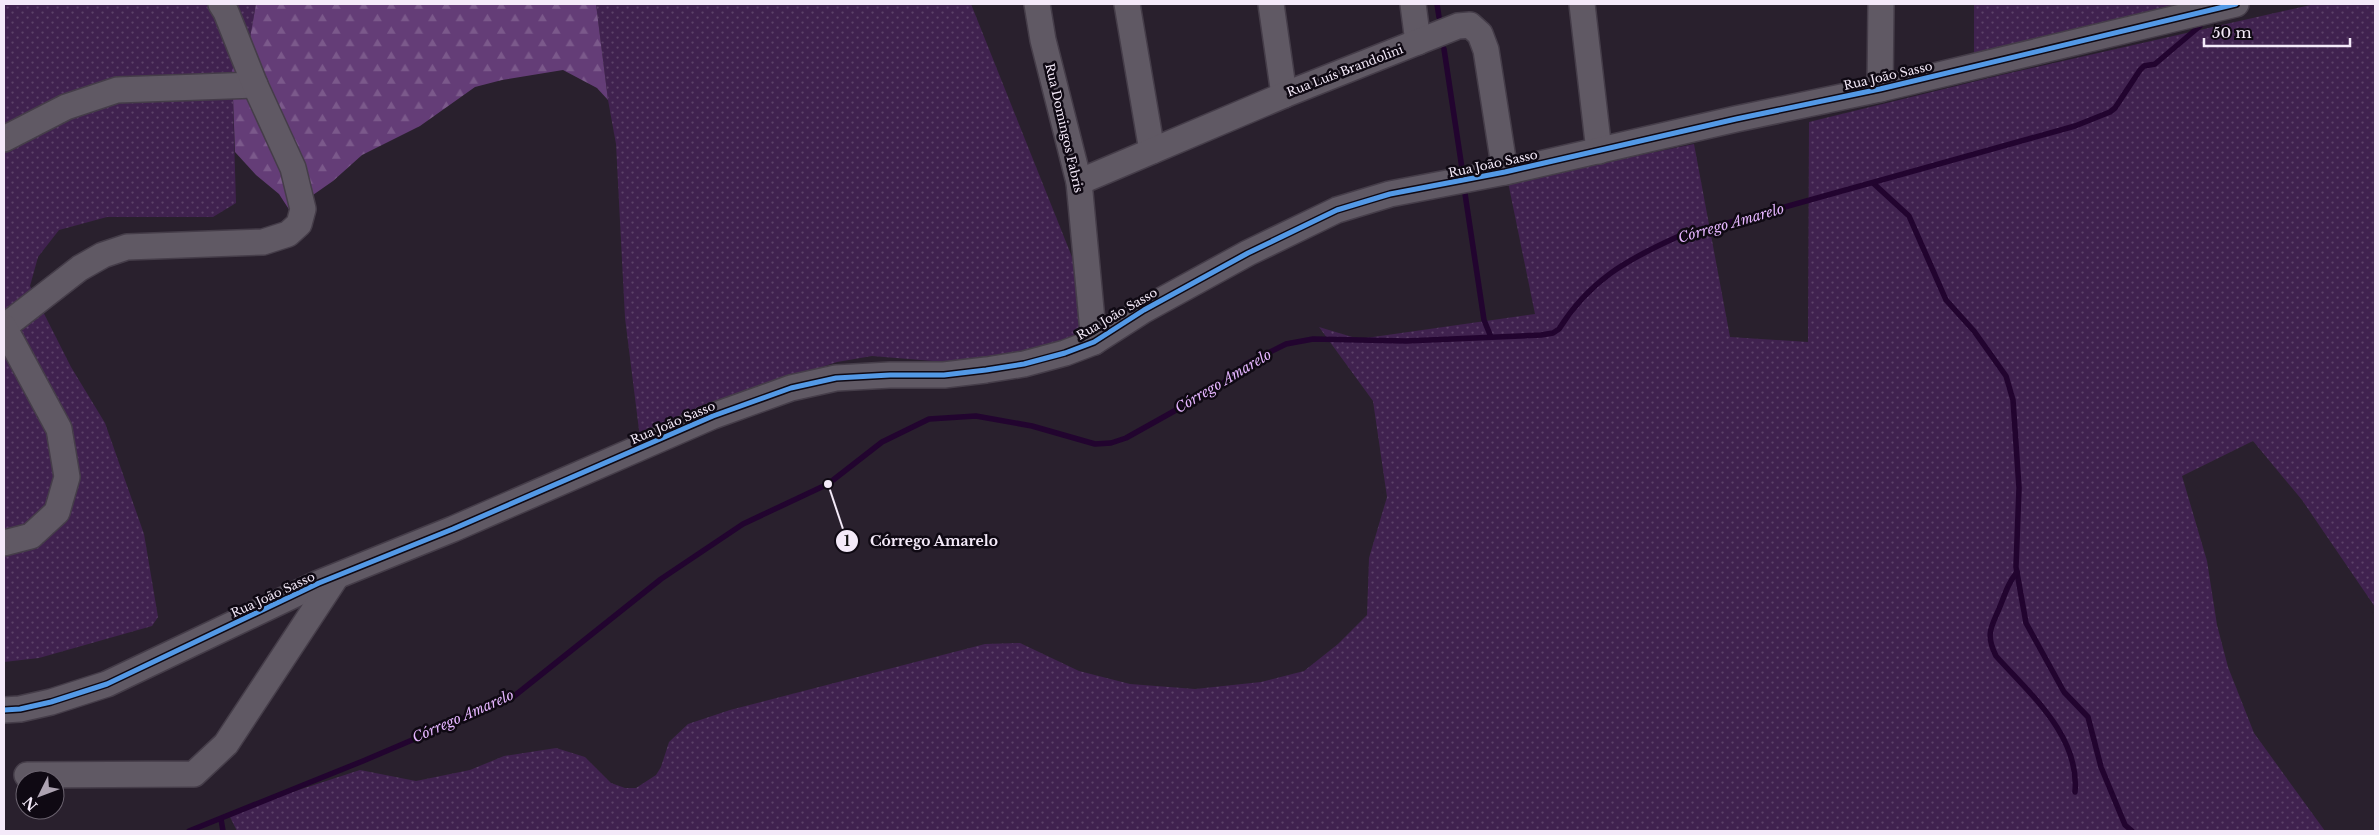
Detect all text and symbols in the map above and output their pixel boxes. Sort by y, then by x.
scale bar [2204,15,2350,47]
text: 50 m [2212,23,2252,42]
street label: Rua Luís Brandolini [1285,41,1405,100]
street label: Rua João Sasso [1842,58,1934,93]
street label: Rua Domingos Fabris [1042,62,1087,194]
street label: Rua João Sasso [1447,147,1539,180]
water label: Córrego Amarelo [1676,199,1786,247]
street label: Rua João Sasso [1074,284,1160,343]
water label: Córrego Amarelo [1171,345,1275,417]
street label: Rua João Sasso [628,398,718,447]
callout: Córrego Amarelo [834,527,1008,556]
text: 1 [844,531,851,550]
text: Córrego Amarelo [870,532,998,550]
street label: Rua João Sasso [228,569,317,621]
water label: Córrego Amarelo [409,686,517,746]
north arrow [15,770,65,820]
text: N [19,793,41,815]

